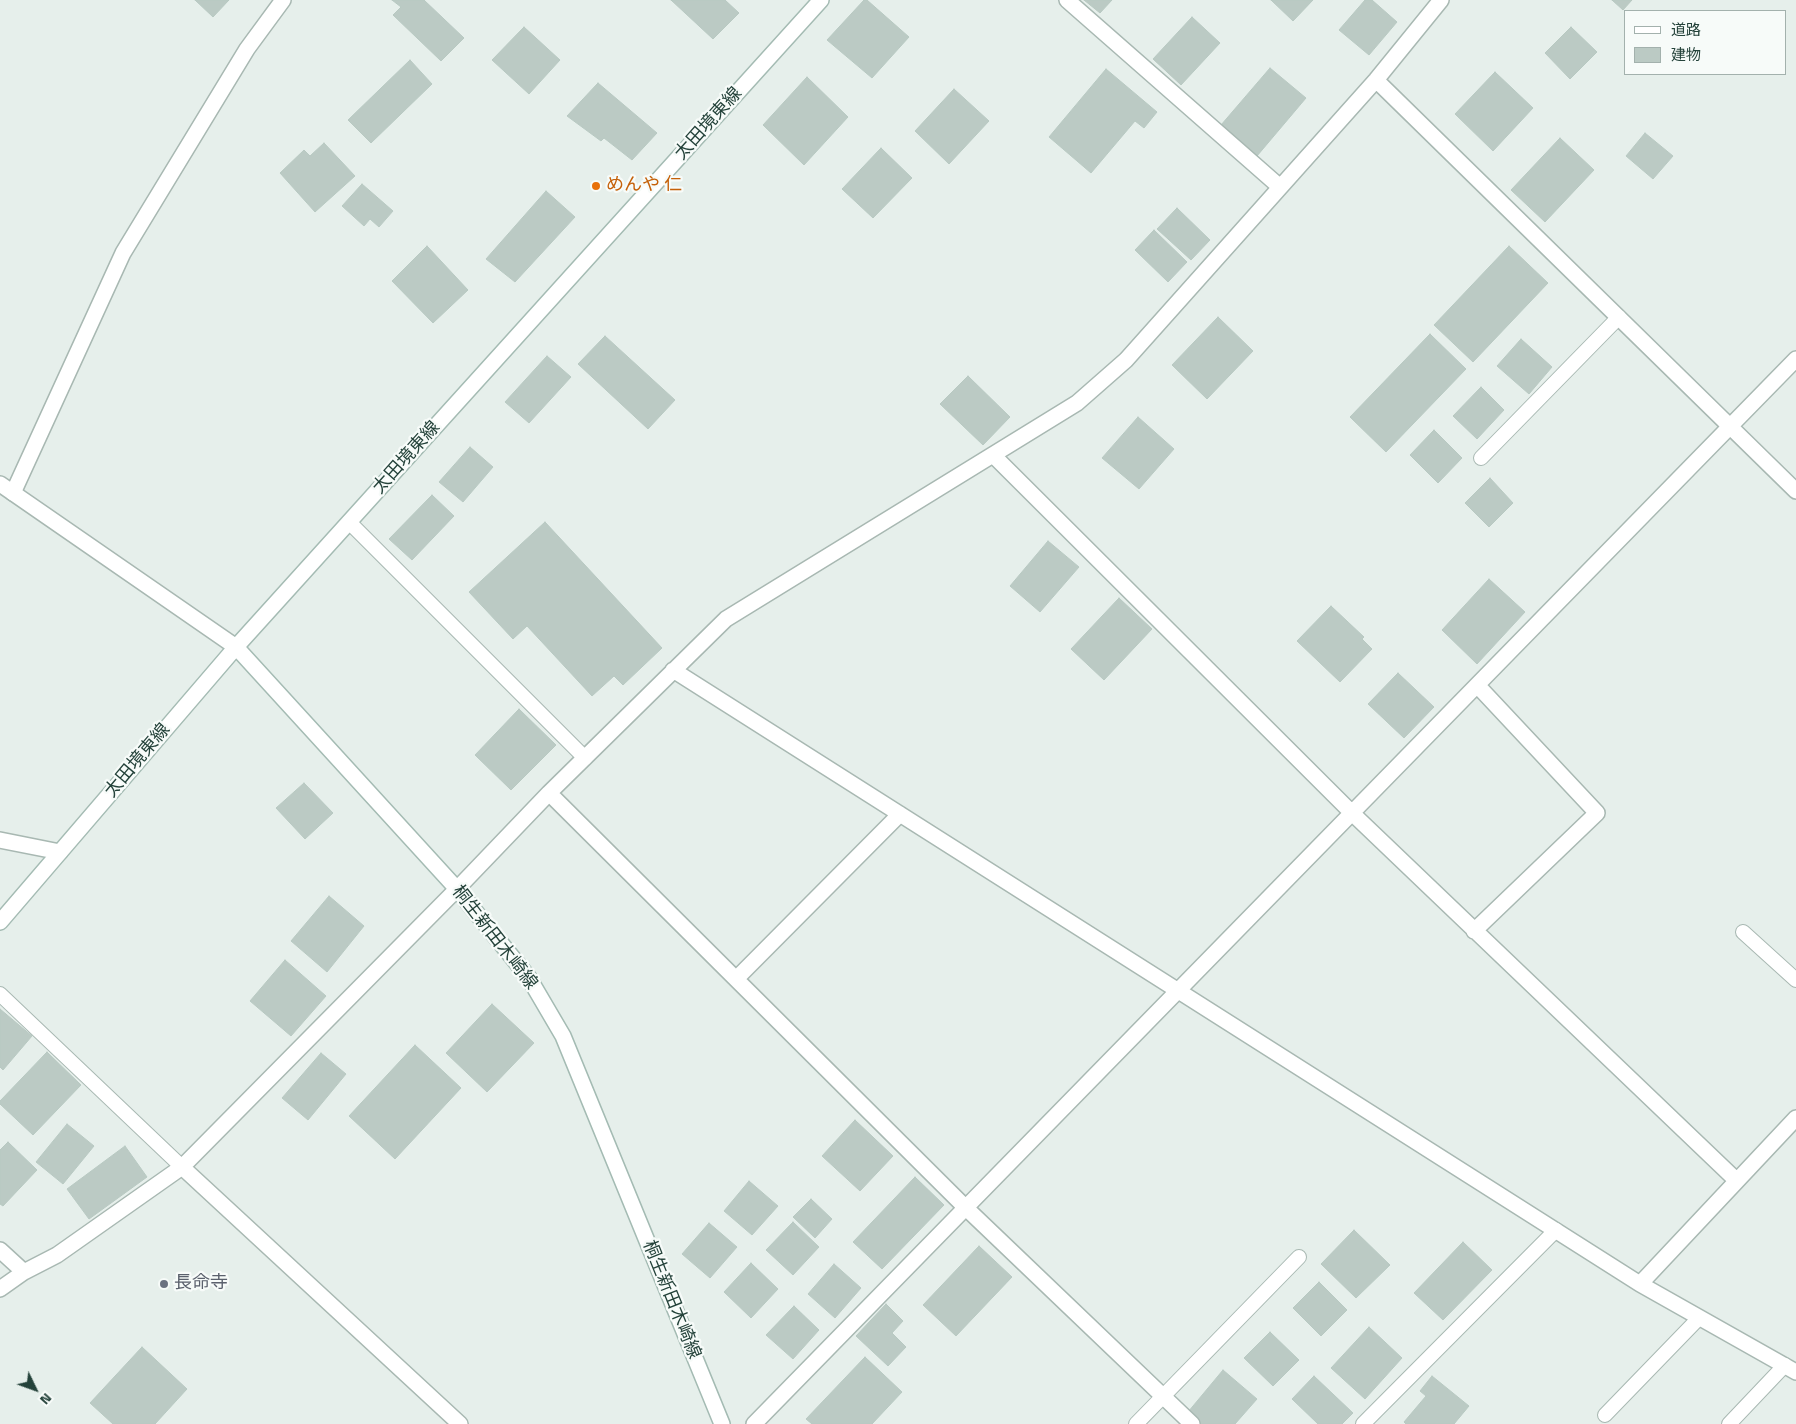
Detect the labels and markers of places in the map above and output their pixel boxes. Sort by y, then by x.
place label: めんや 仁 [606,175,682,197]
marker: めんや 仁 [590,180,602,192]
place label: 長命寺 [174,1273,228,1295]
marker: 長命寺 [158,1278,170,1290]

